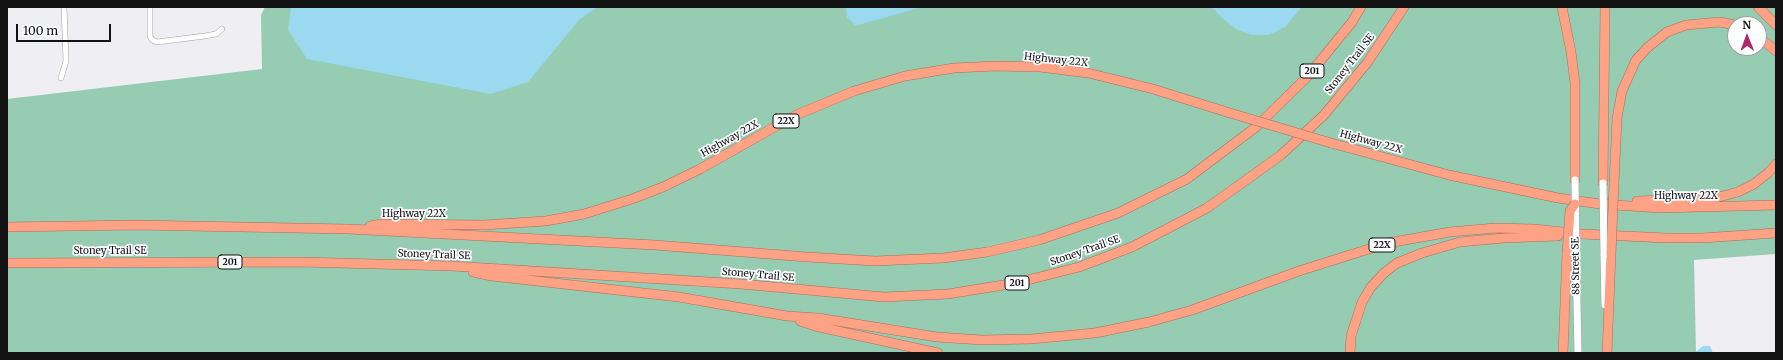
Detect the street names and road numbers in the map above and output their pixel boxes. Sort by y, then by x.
street label: Stoney Trail SE [1323,32,1377,96]
street label: Highway 22X [1024,51,1088,69]
road number: 201 [1300,64,1324,78]
road number: 22X [773,114,799,128]
street label: Highway 22X [699,118,761,160]
street label: Highway 22X [1339,128,1403,156]
street label: Highway 22X [1654,190,1718,202]
street label: Highway 22X [382,208,446,220]
street label: Stoney Trail SE [1049,233,1121,269]
street label: 88 Street SE [1570,237,1582,295]
road number: 22X [1369,238,1395,252]
street label: Stoney Trail SE [73,245,147,257]
street label: Stoney Trail SE [397,248,471,262]
road number: 201 [218,255,242,269]
street label: Stoney Trail SE [721,266,795,284]
road number: 201 [1005,276,1029,290]

